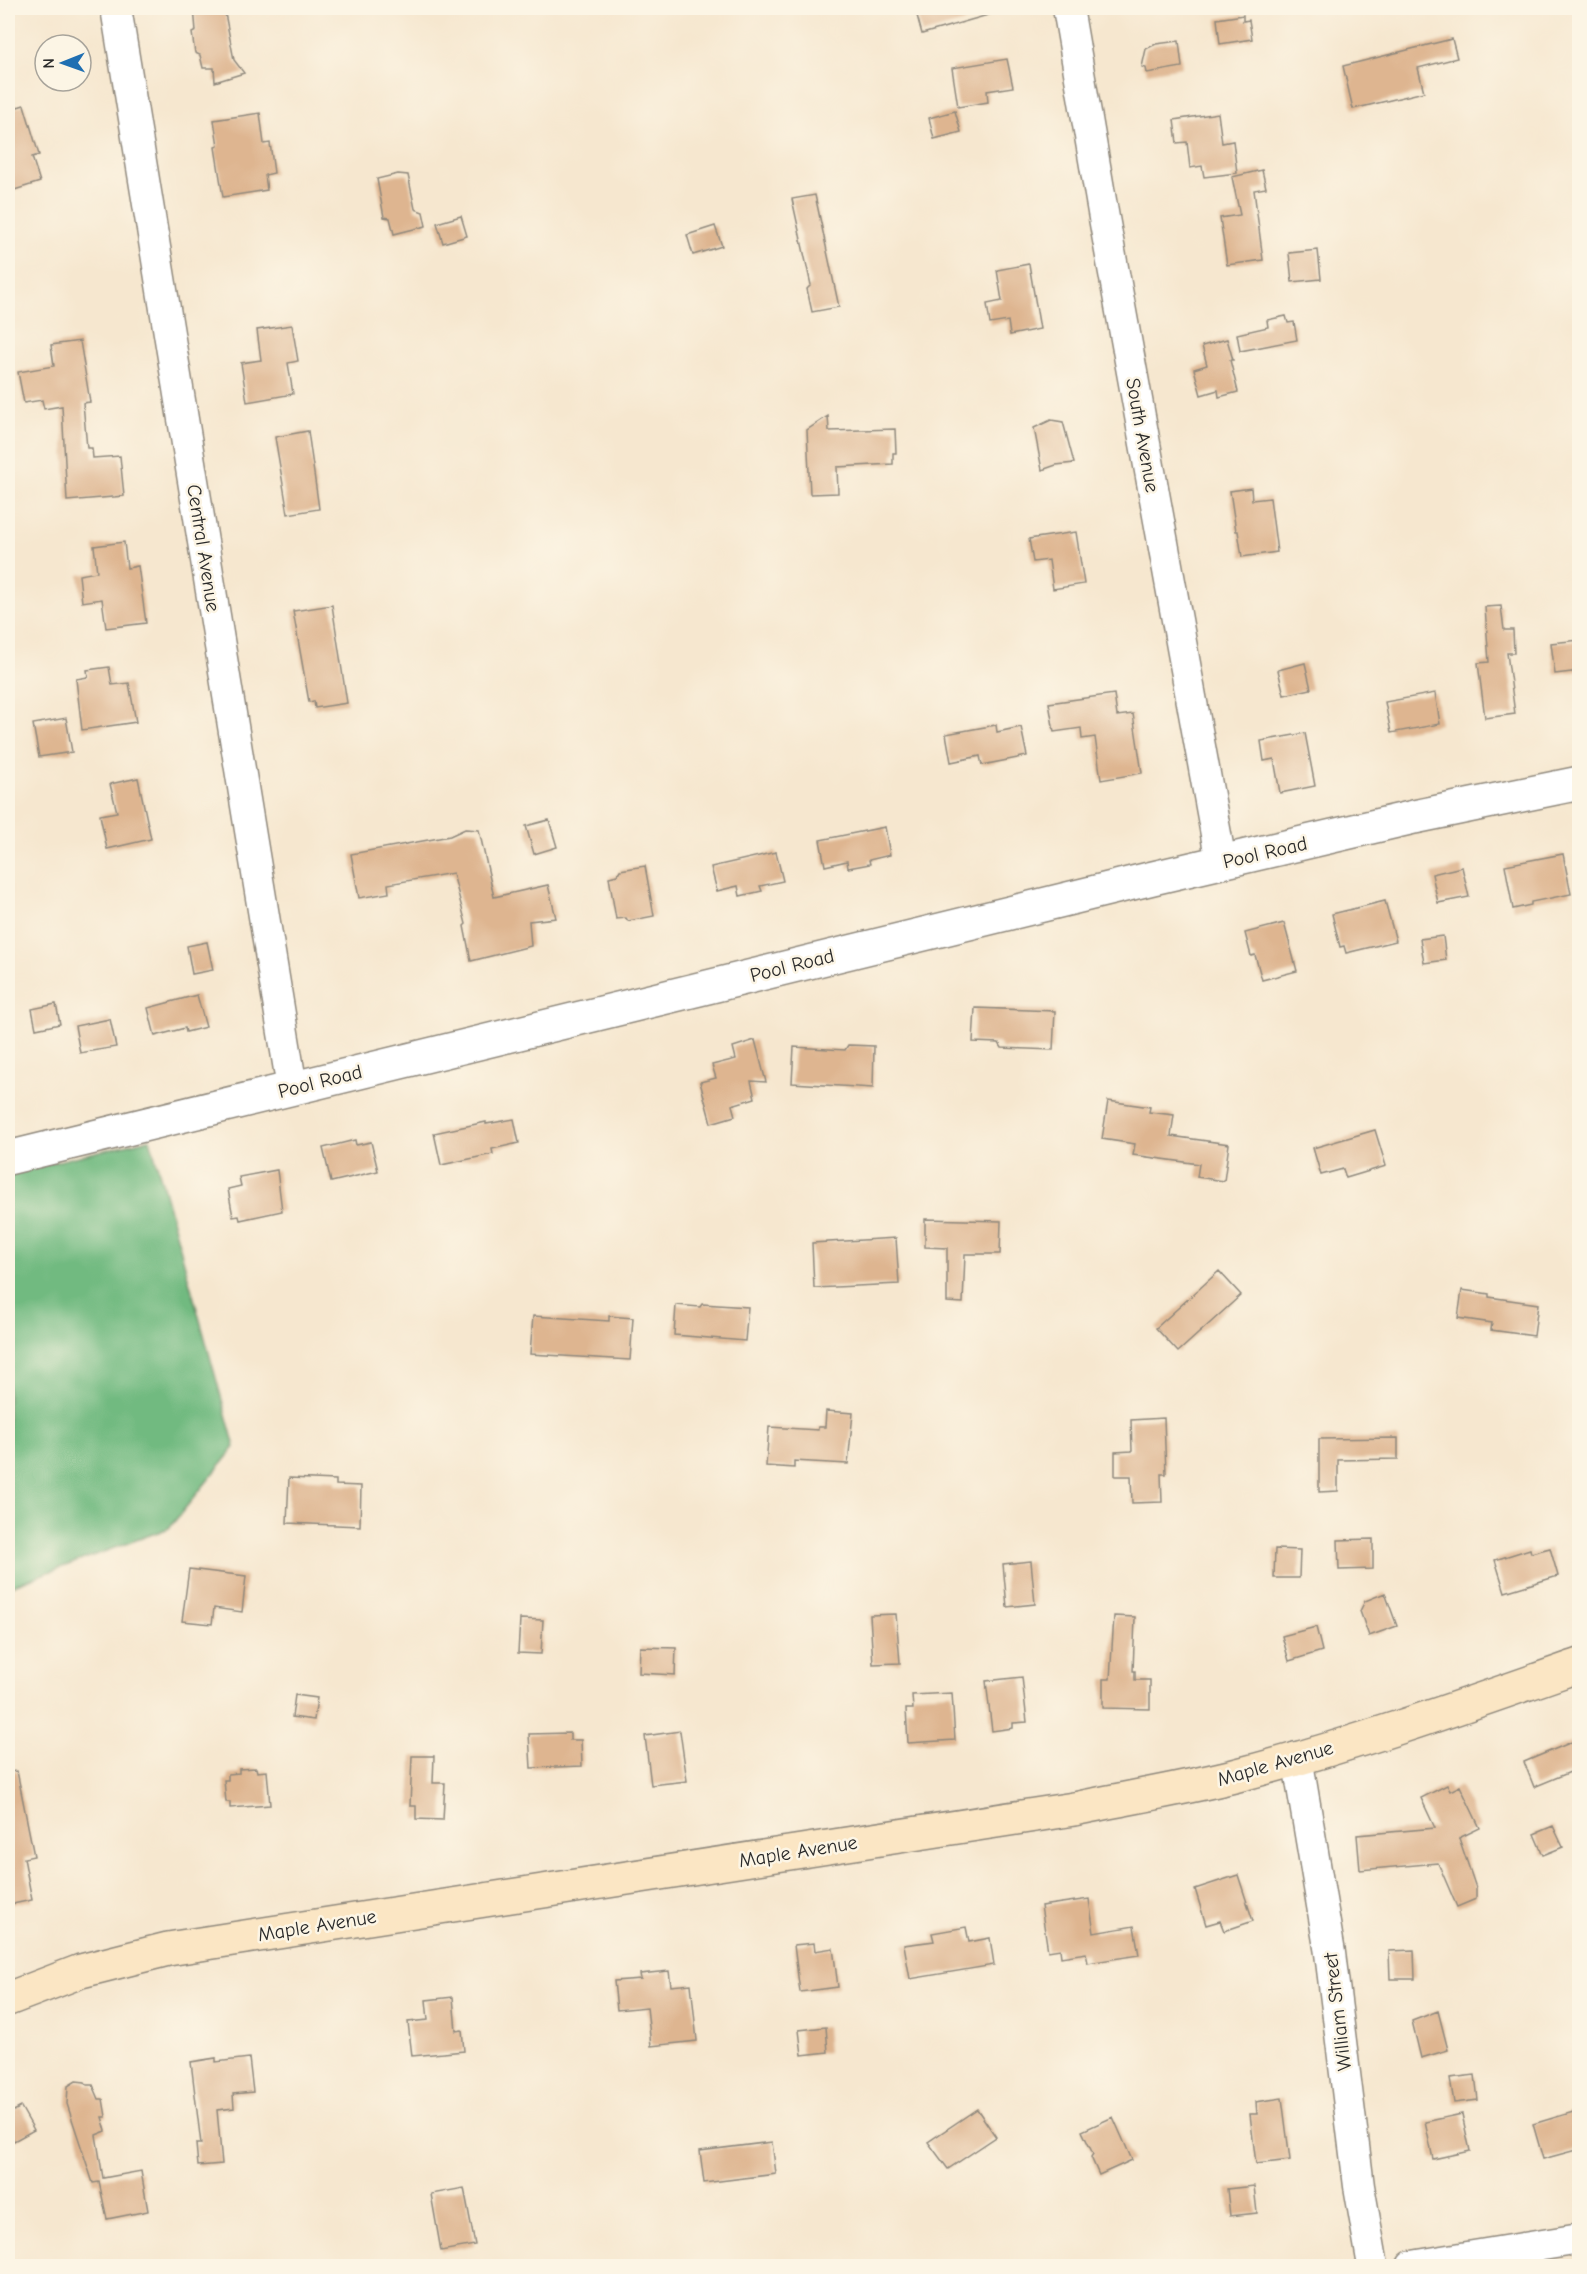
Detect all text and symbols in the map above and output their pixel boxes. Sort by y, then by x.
north arrow [33,33,93,93]
text: N [40,58,58,69]
street label: South Avenue [1121,376,1164,494]
street label: Central Avenue [182,483,225,614]
street label: Pool Road [1221,832,1309,873]
street label: Pool Road [748,944,837,987]
street label: Pool Road [276,1060,365,1103]
street label: Maple Avenue [1214,1736,1336,1791]
street label: Maple Avenue [737,1831,859,1872]
street label: Maple Avenue [256,1905,378,1946]
street label: William Street [1319,1950,1356,2072]

